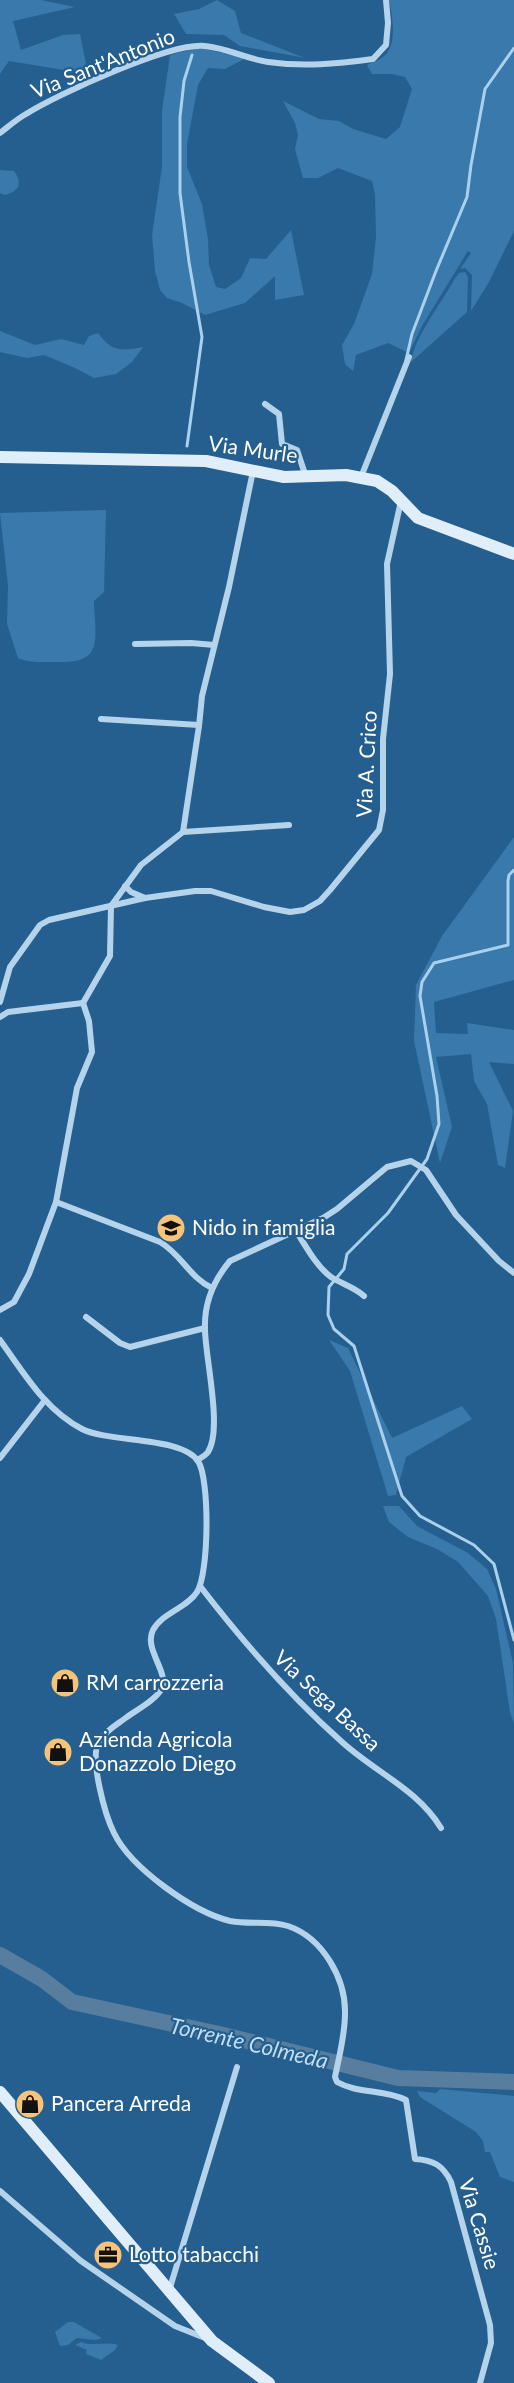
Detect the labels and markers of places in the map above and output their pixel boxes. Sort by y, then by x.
school or university icon: Nido in famiglia [155,1212,187,1244]
place label: Nido in famiglia [192,1214,336,1239]
shop icon: RM carrozzeria [49,1667,81,1699]
place label: RM carrozzeria [86,1669,224,1694]
place label: Azienda Agricola Donazzolo Diego [79,1726,236,1775]
shop icon: Azienda Agricola Donazzolo Diego [42,1736,74,1768]
shop icon: Pancera Arreda [14,2088,46,2120]
place label: Pancera Arreda [51,2090,191,2115]
office icon: Lotto tabacchi [92,2239,124,2271]
place label: Lotto tabacchi [129,2241,259,2266]

